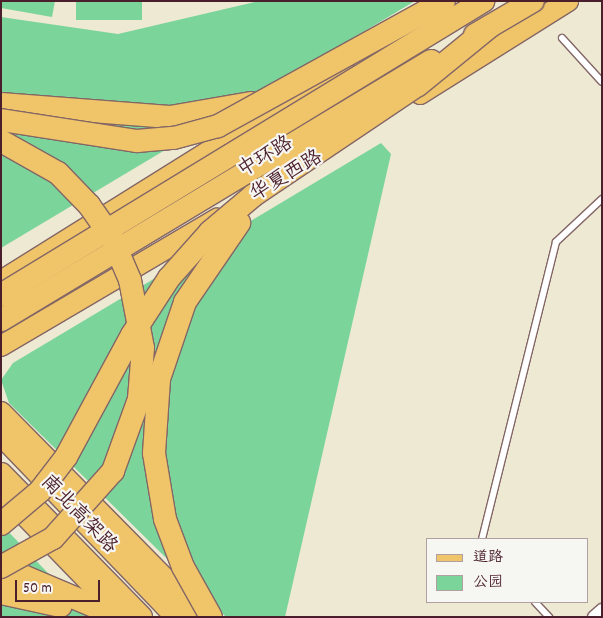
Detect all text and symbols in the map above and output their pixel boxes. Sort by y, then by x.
street label: 中环路 [234,132,298,184]
street label: 华夏西路 [247,146,327,208]
street label: 南北高架路 [35,471,121,559]
legend [426,538,588,603]
text: 道路 [473,547,503,569]
scale bar [18,570,102,602]
text: 公园 [473,572,503,594]
text: 50 m [23,578,52,600]

